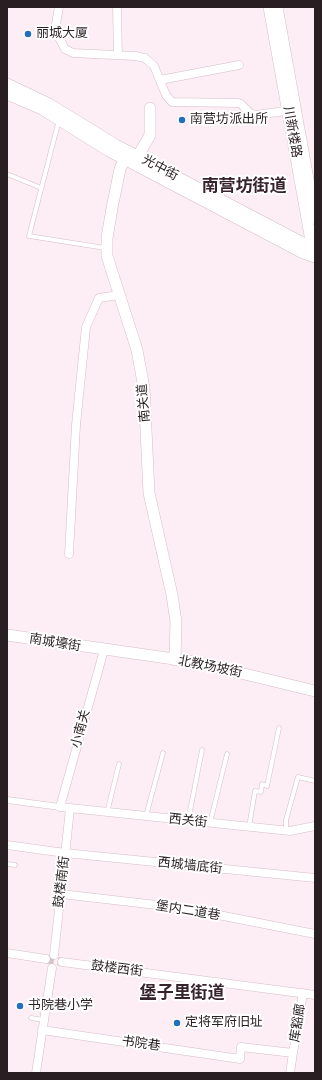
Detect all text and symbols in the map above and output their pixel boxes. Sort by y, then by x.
place label: 丽城大厦 [36,26,88,42]
marker: 丽城大厦 [23,29,33,39]
street label: 川新楼路 [280,105,304,159]
place label: 南营坊派出所 [190,112,268,128]
marker: 南营坊派出所 [177,115,187,125]
street label: 光中街 [139,152,181,184]
district label: 南营坊街道 [202,176,286,196]
street label: 南关道 [135,383,153,423]
street label: 南城壕街 [28,631,82,655]
street label: 北教场坡街 [177,653,243,681]
street label: 小南关 [68,708,94,750]
street label: 西关街 [168,811,208,831]
street label: 鼓楼南街 [51,855,73,909]
street label: 西城墙底街 [157,855,223,877]
street label: 堡内二道巷 [155,898,221,924]
street label: 鼓楼西街 [90,958,144,980]
district label: 堡子里街道 [140,983,224,1003]
place label: 书院巷小学 [28,998,93,1014]
marker: 书院巷小学 [15,1001,25,1011]
street label: 库豁廊 [287,1003,309,1043]
place label: 定将军府旧址 [185,1015,263,1031]
marker: 定将军府旧址 [172,1018,182,1028]
street label: 书院巷 [121,1034,161,1054]

